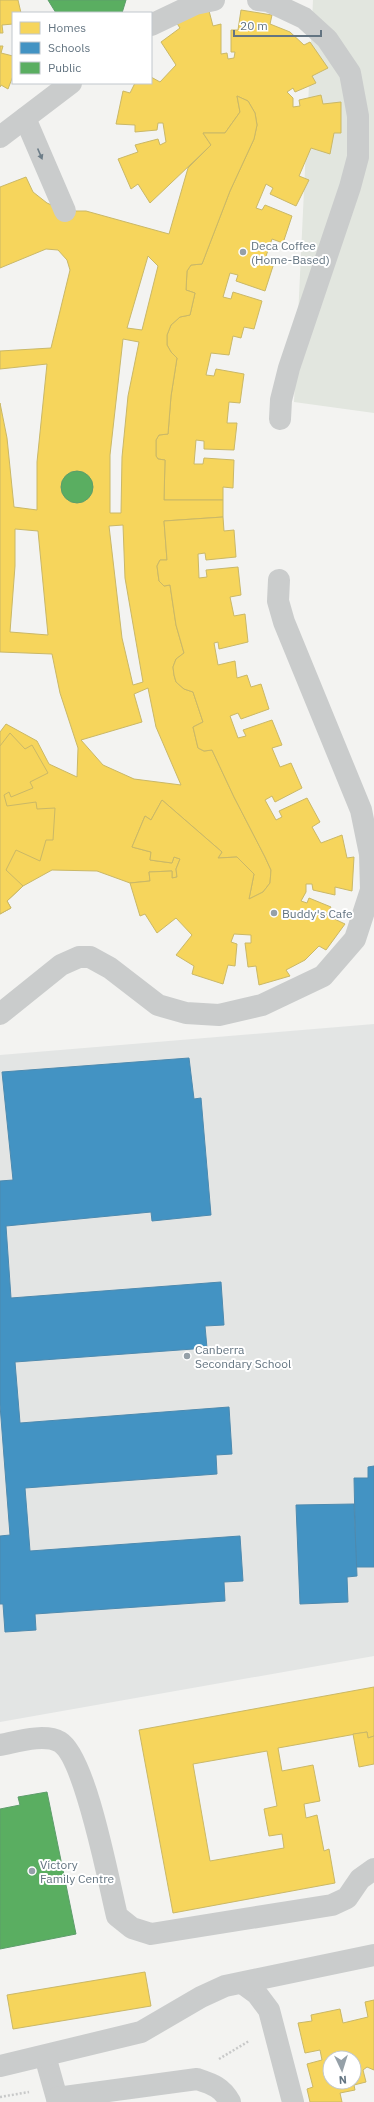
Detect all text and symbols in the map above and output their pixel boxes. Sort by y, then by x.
legend [12,12,152,84]
scale bar [234,12,321,38]
text: 20 m [240,18,268,33]
text: Homes [48,20,86,35]
text: Schools [48,40,91,55]
text: Public [48,60,81,75]
one-way arrow [37,149,43,160]
place label: Deca Coffee (Home-Based) [251,238,330,267]
marker: Deca Coffee (Home-Based) [238,247,248,257]
place label: Buddy's Cafe [282,906,353,921]
marker: Buddy's Cafe [269,908,279,918]
place label: Canberra Secondary School [195,1342,291,1371]
marker: Canberra Secondary School [182,1351,192,1361]
place label: Victory Family Centre [40,1857,114,1886]
marker: Victory Family Centre [27,1866,37,1876]
north arrow [322,2050,362,2090]
text: N [338,2073,347,2087]

